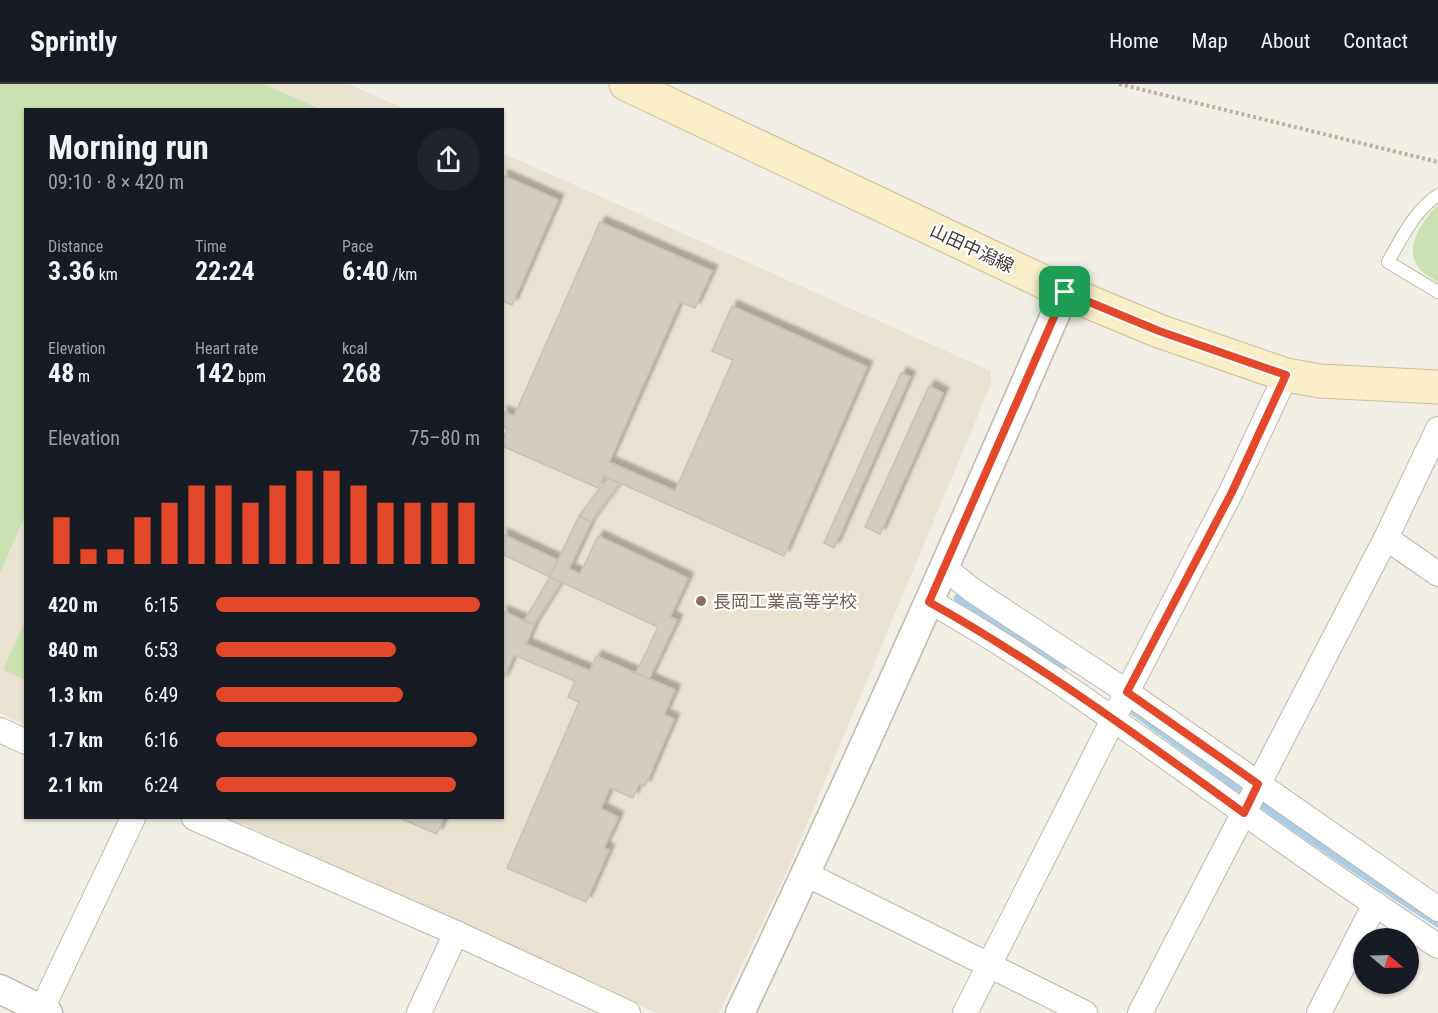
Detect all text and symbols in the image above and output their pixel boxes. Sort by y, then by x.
text: Sprintly [30,25,117,58]
text: Home [1109,29,1159,53]
text: Map [1192,29,1228,53]
text: About [1261,29,1310,53]
text: Contact [1343,29,1408,53]
text: Morning run [48,128,209,167]
button: share [417,128,480,191]
text: 09:10 · 8 × 420 m [48,170,184,194]
street label: 山田中潟線 [927,219,1017,277]
text: Distance [48,237,103,256]
text: Time [195,237,227,256]
text: Pace [342,237,373,256]
text: 3.36 [48,256,95,286]
text: 22:24 [195,256,255,286]
text: 6:40 [342,256,389,286]
text: km [95,265,118,284]
text: /km [389,265,417,284]
pin [1039,266,1090,317]
icon: arrive [1048,275,1081,308]
text: Elevation [48,339,106,358]
text: Heart rate [195,339,258,358]
text: kcal [342,339,368,358]
text: 48 [48,358,74,388]
text: 142 [195,358,234,388]
text: 268 [342,358,381,388]
text: m [74,367,90,386]
text: bpm [234,367,266,386]
text: Elevation [48,426,120,450]
text: 75–80 m [409,426,480,450]
place label: 長岡工業高等学校 [713,591,857,612]
text: 420 m [48,593,98,617]
text: 6:15 [144,593,178,617]
marker: 長岡工業高等学校 [694,594,708,608]
text: 840 m [48,638,98,662]
text: 6:53 [144,638,178,662]
text: 1.3 km [48,683,103,707]
text: 6:49 [144,683,178,707]
text: 1.7 km [48,728,103,752]
text: 6:16 [144,728,178,752]
text: 2.1 km [48,773,103,797]
text: 6:24 [144,773,178,797]
north arrow [1353,928,1419,994]
map controls [1353,928,1419,994]

